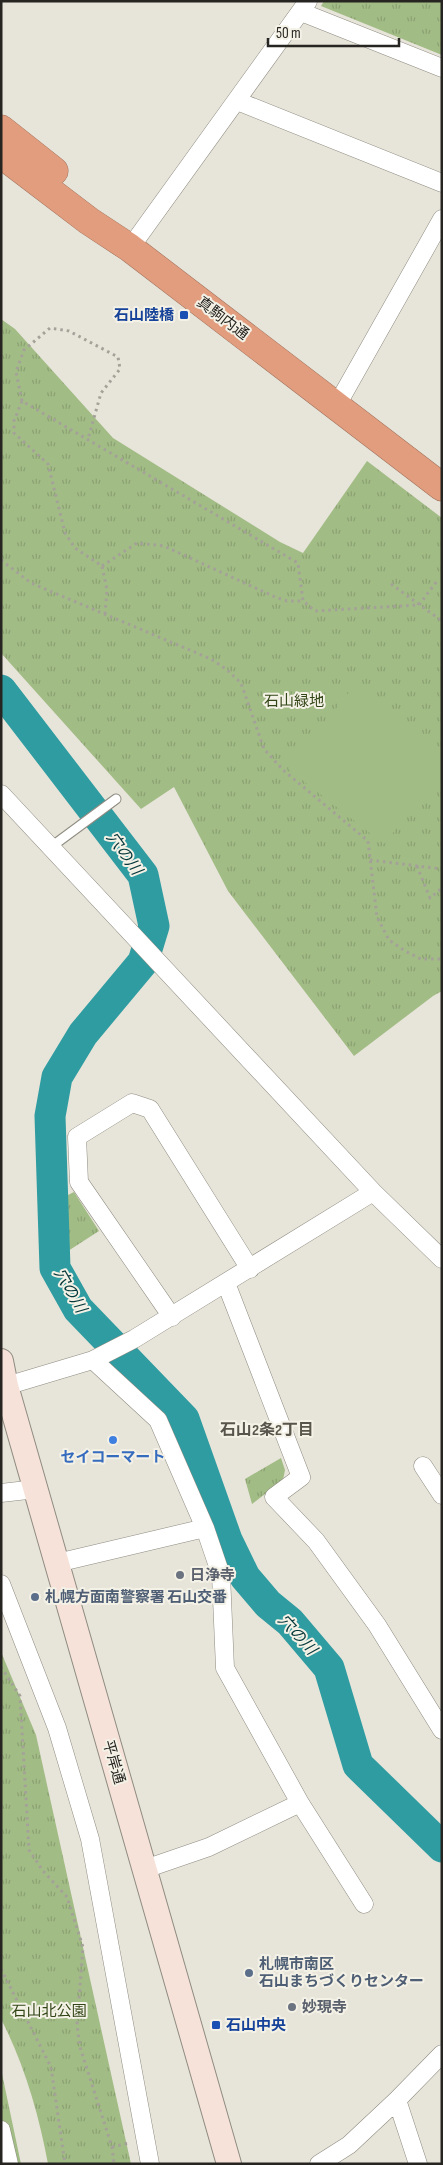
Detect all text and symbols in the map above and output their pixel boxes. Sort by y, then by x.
scale bar [268,15,399,47]
text: 50 m [276,24,301,43]
street label: 真駒内通 [193,293,252,344]
place label: 石山陸橋 [114,306,175,325]
marker: 石山陸橋 [178,309,190,321]
park label: 石山緑地 [264,692,324,711]
water label: 穴の川 [102,829,147,880]
water label: 穴の川 [49,1265,91,1318]
district label: 石山2条2丁目 [220,1421,314,1440]
marker: セイコーマート [107,1434,119,1446]
place label: セイコーマート [60,1448,166,1467]
place label: 日浄寺 [190,1566,235,1585]
marker: 日浄寺 [174,1569,186,1581]
place label: 札幌方面南警察署 石山交番 [45,1588,227,1607]
marker: 札幌方面南警察署 石山交番 [29,1591,41,1603]
water label: 穴の川 [274,1611,322,1661]
street label: 平岸通 [98,1738,129,1786]
place label: 札幌市南区 石山まちづくりセンター [259,1955,424,1991]
marker: 札幌市南区 石山まちづくりセンター [243,1967,255,1979]
place label: 妙現寺 [302,1998,347,2017]
marker: 妙現寺 [286,2001,298,2013]
park label: 石山北公園 [11,2002,87,2021]
place label: 石山中央 [226,2016,286,2035]
marker: 石山中央 [210,2019,222,2031]

